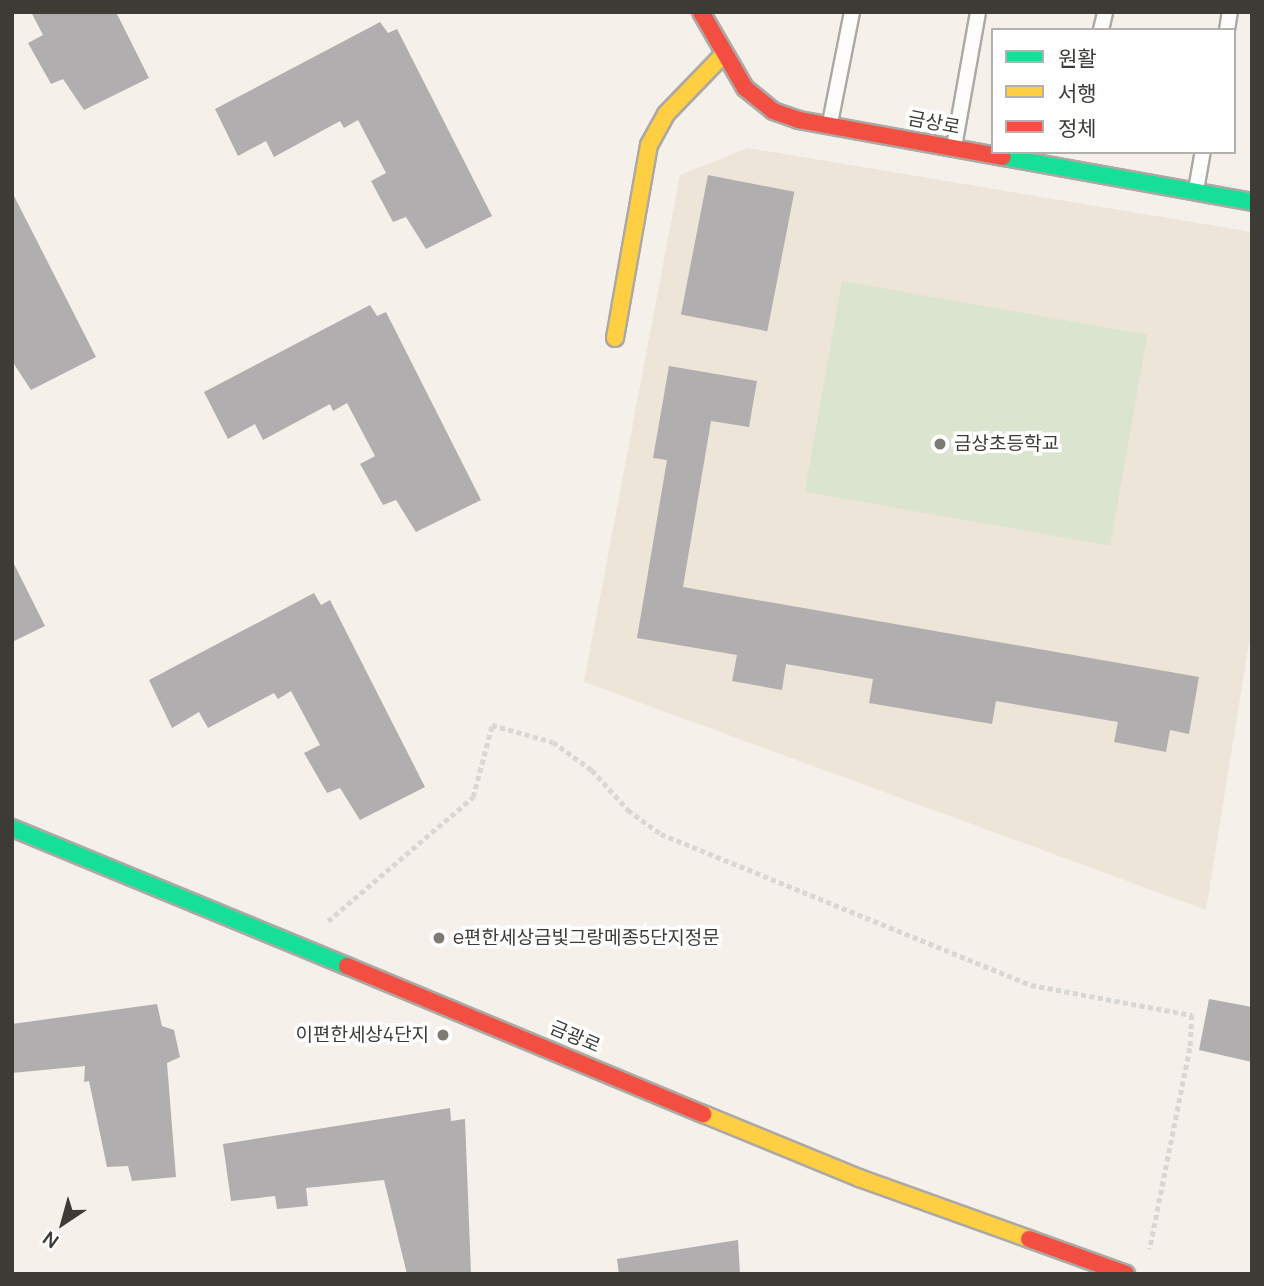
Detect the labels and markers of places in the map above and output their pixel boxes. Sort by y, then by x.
place label: 금상초등학교 [954,433,1059,455]
marker: 금상초등학교 [932,436,948,452]
place label: e편한세상금빛그랑메종5단지정문 [453,927,720,949]
marker: e편한세상금빛그랑메종5단지정문 [431,930,447,946]
place label: 이편한세상4단지 [295,1024,429,1046]
marker: 이편한세상4단지 [435,1027,451,1043]

